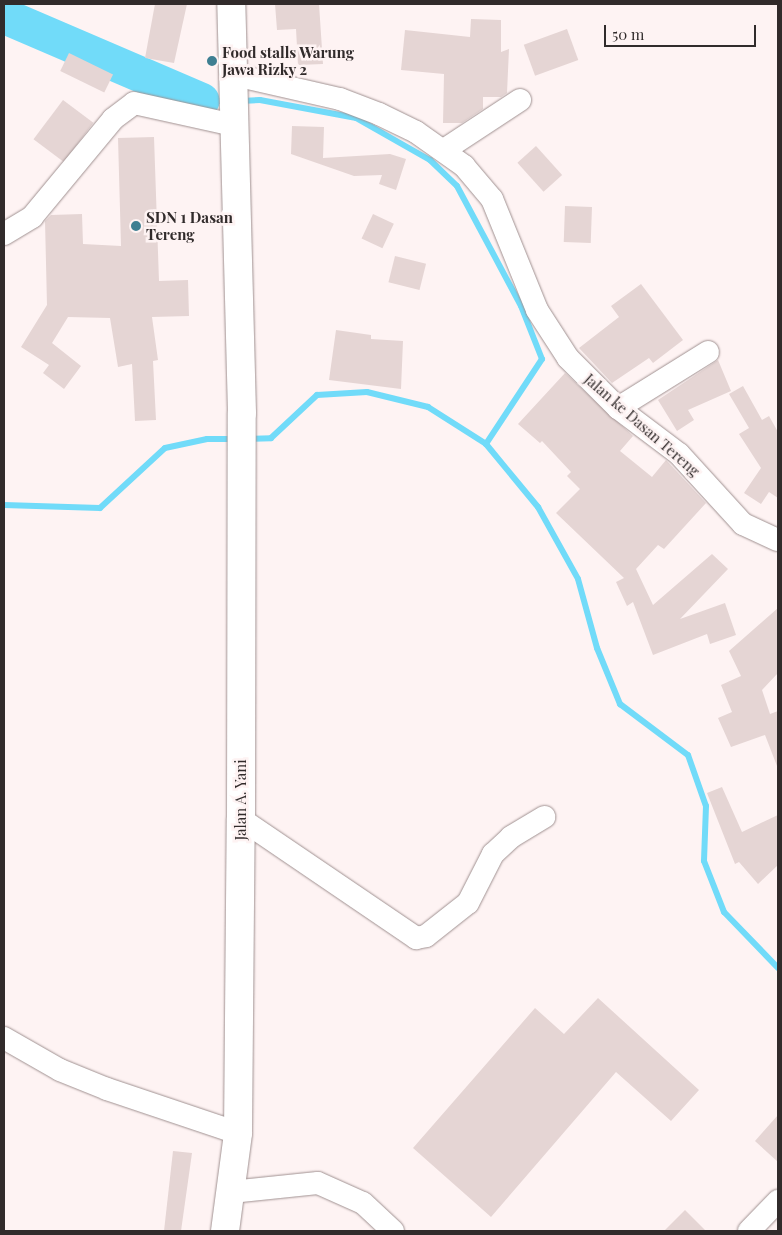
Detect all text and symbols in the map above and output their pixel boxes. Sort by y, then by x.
scale bar [607,15,760,47]
text: 50 m [612,24,644,44]
place label: Food stalls Warung Jawa Rizky 2 [222,43,355,78]
marker: Food stalls Warung Jawa Rizky 2 [206,55,218,67]
place label: SDN 1 Dasan Tereng [146,208,233,243]
marker: SDN 1 Dasan Tereng [130,220,142,232]
street label: Jalan ke Dasan Tereng [580,370,704,480]
street label: Jalan A. Yani [232,759,250,841]

